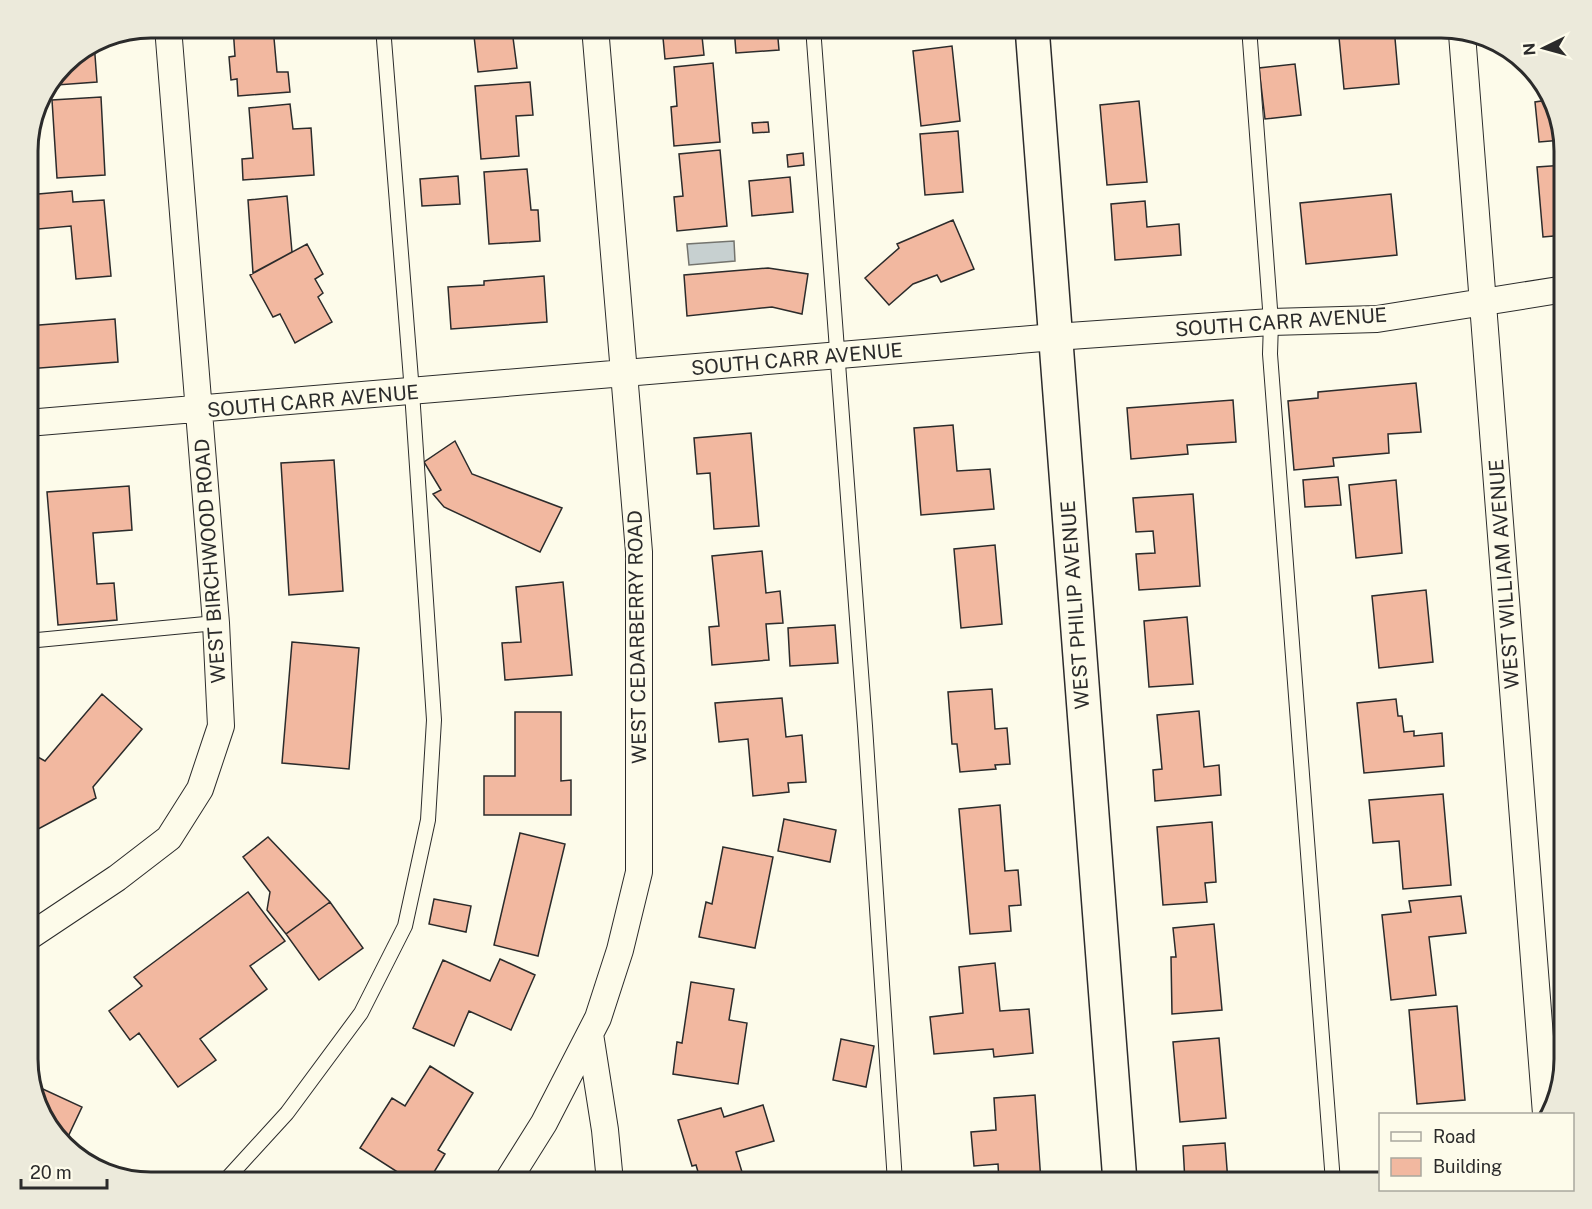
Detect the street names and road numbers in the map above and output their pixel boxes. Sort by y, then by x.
street label: SOUTH CARR AVENUE [1174,303,1388,341]
street label: SOUTH CARR AVENUE [690,338,904,380]
street label: SOUTH CARR AVENUE [206,380,420,422]
street label: WEST BIRCHWOOD ROAD [189,438,231,684]
street label: WEST WILLIAM AVENUE [1484,458,1524,690]
street label: WEST PHILIP AVENUE [1056,500,1094,710]
street label: WEST CEDARBERRY ROAD [623,510,651,764]

